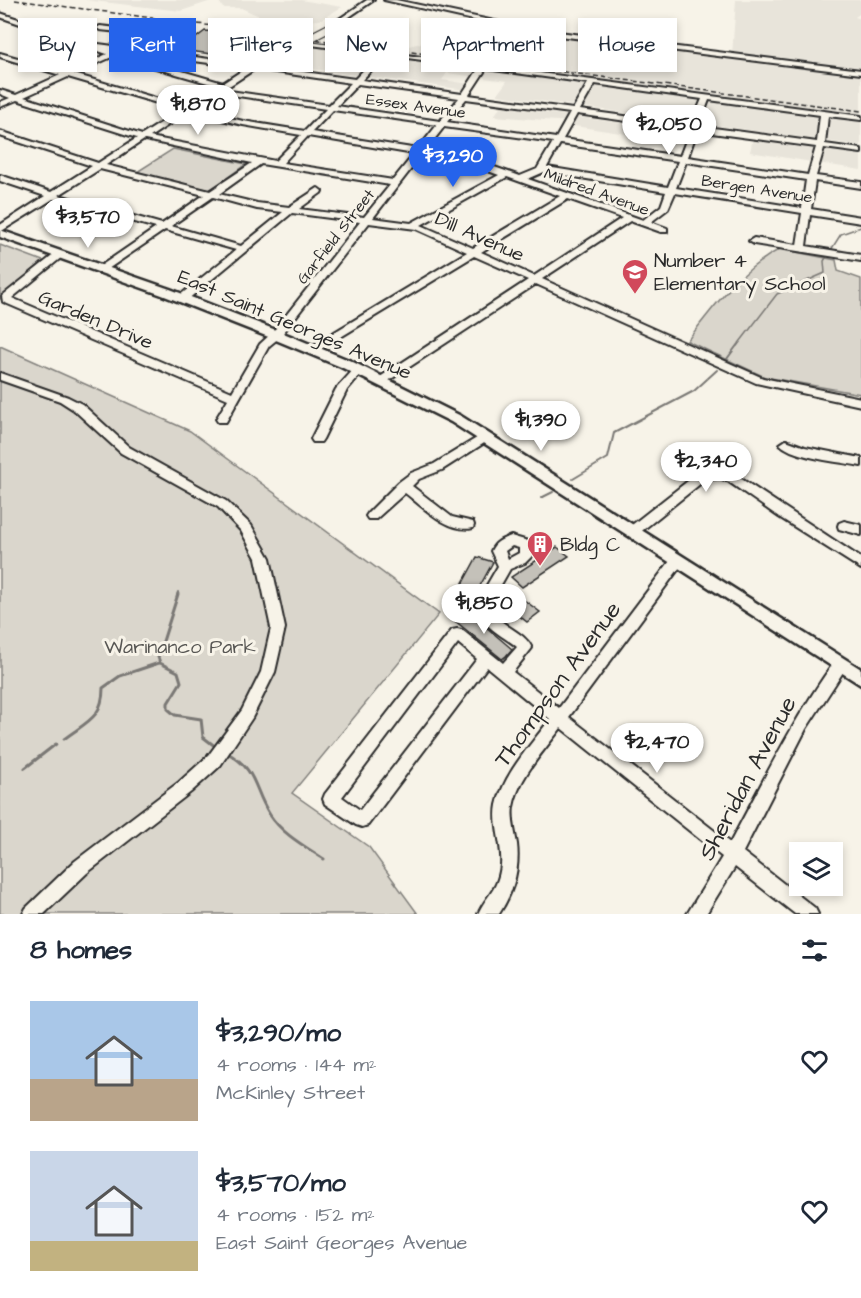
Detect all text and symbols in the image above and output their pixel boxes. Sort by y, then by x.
chip: Buy [18,18,97,72]
chip: Rent [109,18,196,72]
chip: Filters [208,18,313,72]
chip: New [325,18,409,72]
chip: Apartment [421,18,566,72]
chip: House [578,18,677,72]
pin: $1,870 [149,85,247,136]
street label: Essex Avenue [365,88,467,124]
text: $1,870 [170,90,226,118]
pin: $2,050 [620,105,718,156]
text: $2,050 [636,110,702,138]
pin: $3,290 [404,137,502,188]
text: $3,290 [423,142,483,170]
street label: Mildred Avenue [541,163,653,221]
street label: Bergen Avenue [700,169,814,210]
street label: Garfield Street [292,184,380,289]
pin: $3,570 [39,198,137,249]
text: $3,570 [56,203,120,231]
street label: Dill Avenue [430,205,529,269]
place label: Number 4 Elementary School [654,247,826,299]
school or university icon: Number 4 Elementary School [620,257,650,295]
street label: East Saint Georges Avenue [173,263,416,388]
street label: Garden Drive [34,283,158,357]
pin: $1,390 [492,401,590,452]
text: $1,390 [515,406,567,434]
pin: $2,340 [657,442,755,493]
text: $2,340 [675,447,737,475]
building icon: Bldg C [525,529,555,567]
place label: Bldg C [560,531,620,560]
pin: $1,850 [435,584,533,635]
text: $1,850 [456,589,513,617]
street label: Thompson Avenue [486,595,630,774]
park label: Warinanco Park [104,633,256,661]
street label: Sheridan Avenue [690,690,805,866]
pin: $2,470 [608,723,706,774]
text: $2,470 [625,728,689,756]
map controls [789,842,843,896]
button: layers [789,842,843,896]
text: 8 homes [30,932,132,968]
icon: filters [798,934,831,967]
text: $3,290/mo [216,1015,341,1051]
icon: home [78,1025,150,1097]
icon: heart [798,1045,831,1078]
text: 4 rooms · 144 m² [216,1051,376,1079]
text: McKinley Street [216,1079,365,1107]
text: $3,570/mo [216,1165,346,1201]
icon: home [78,1175,150,1247]
icon: heart [798,1195,831,1228]
text: 4 rooms · 152 m² [216,1201,375,1229]
text: East Saint Georges Avenue [216,1229,467,1257]

